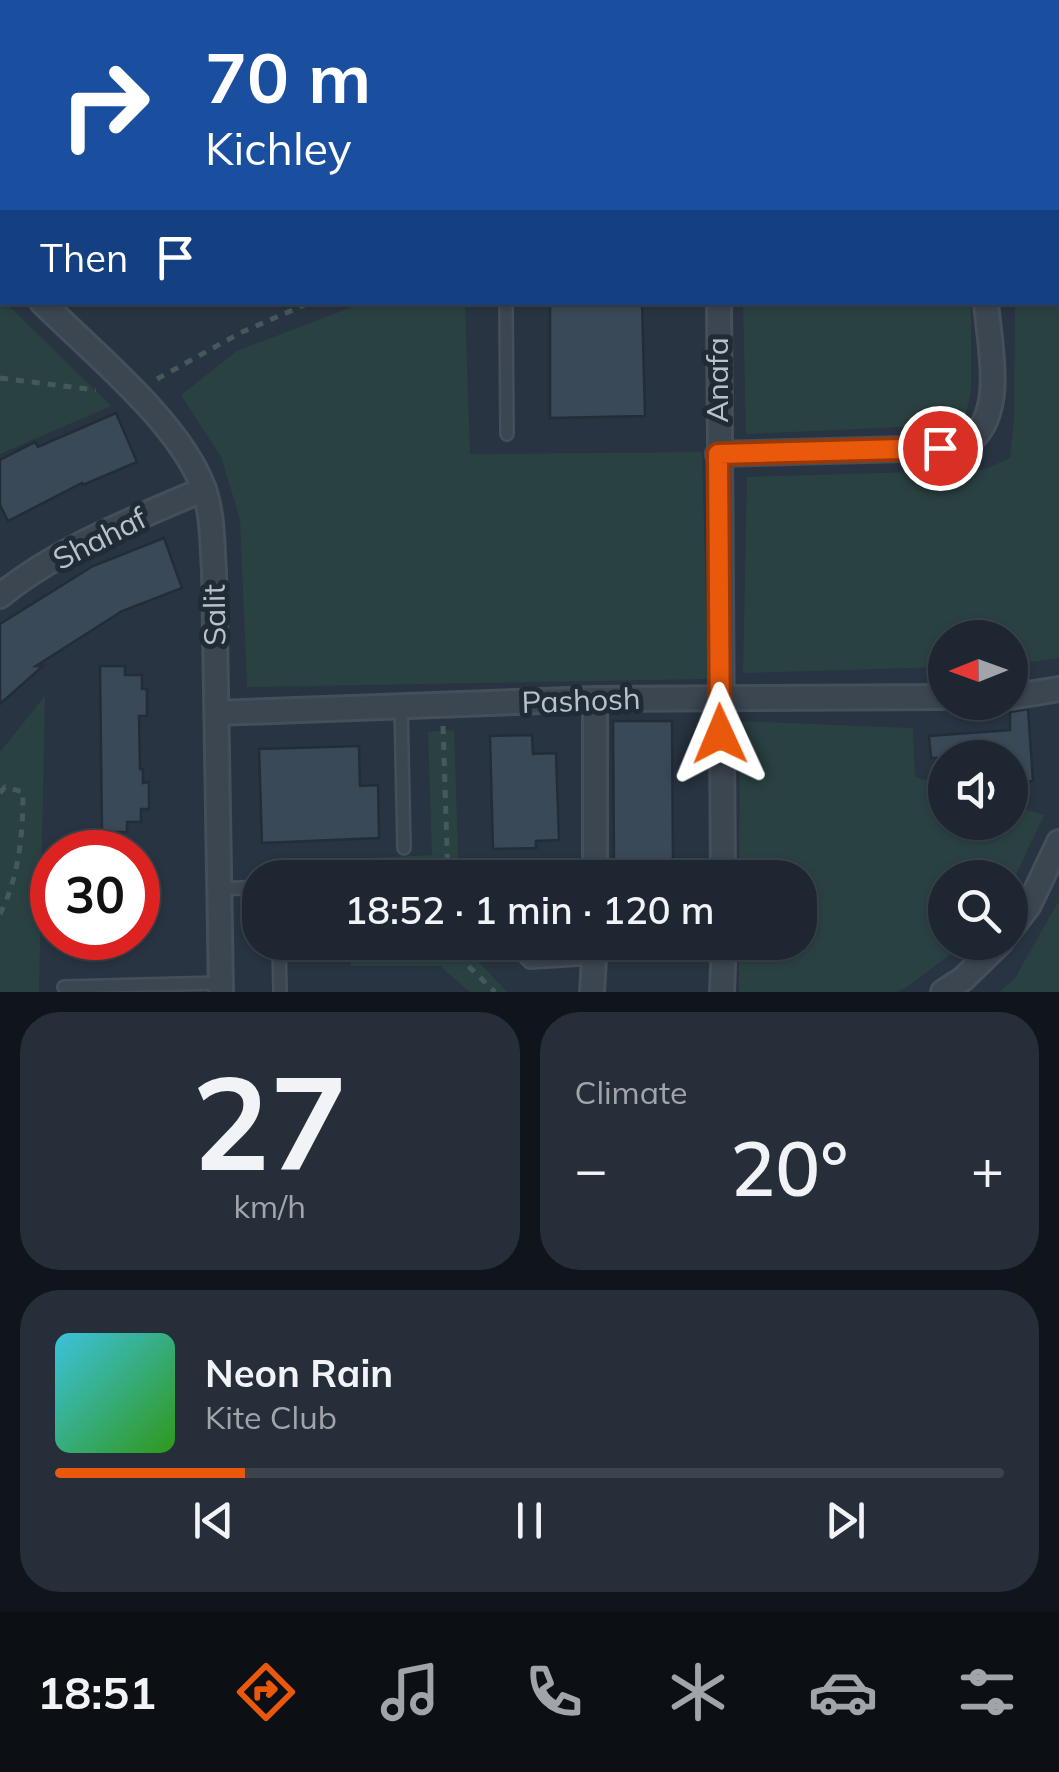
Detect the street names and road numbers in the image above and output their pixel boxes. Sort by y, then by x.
street label: Anafa [698,337,736,423]
street label: Shahaf [46,498,153,578]
street label: Salit [194,584,234,646]
street label: Pashosh [521,679,641,721]

